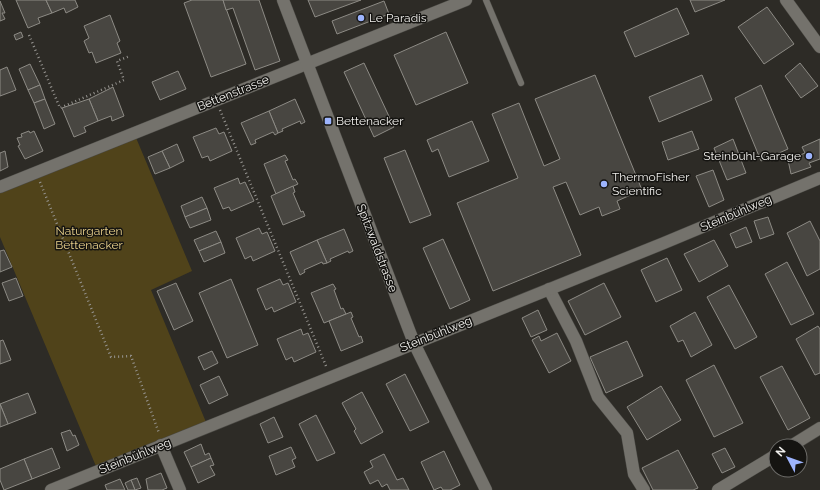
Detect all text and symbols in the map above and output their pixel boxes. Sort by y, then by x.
place label: Le Paradis [369,11,427,25]
marker: Le Paradis [356,13,366,23]
street label: Bettenstrasse [195,72,271,114]
place label: Bettenacker [336,114,404,128]
marker: Bettenacker [323,116,333,126]
place label: Steinbühl-Garage [703,149,801,163]
marker: Steinbühl-Garage [804,151,814,161]
place label: ThermoFisher Scientific [612,170,690,198]
marker: ThermoFisher Scientific [599,179,609,189]
street label: Steinbühlweg [698,192,774,234]
street label: Spitzwaldstrasse [354,202,400,294]
park label: Naturgarten Bettenacker [55,224,123,252]
street label: Steinbühlweg [398,313,474,355]
street label: Steinbühlweg [97,435,173,477]
north arrow [768,438,808,478]
text: N [773,444,788,459]

